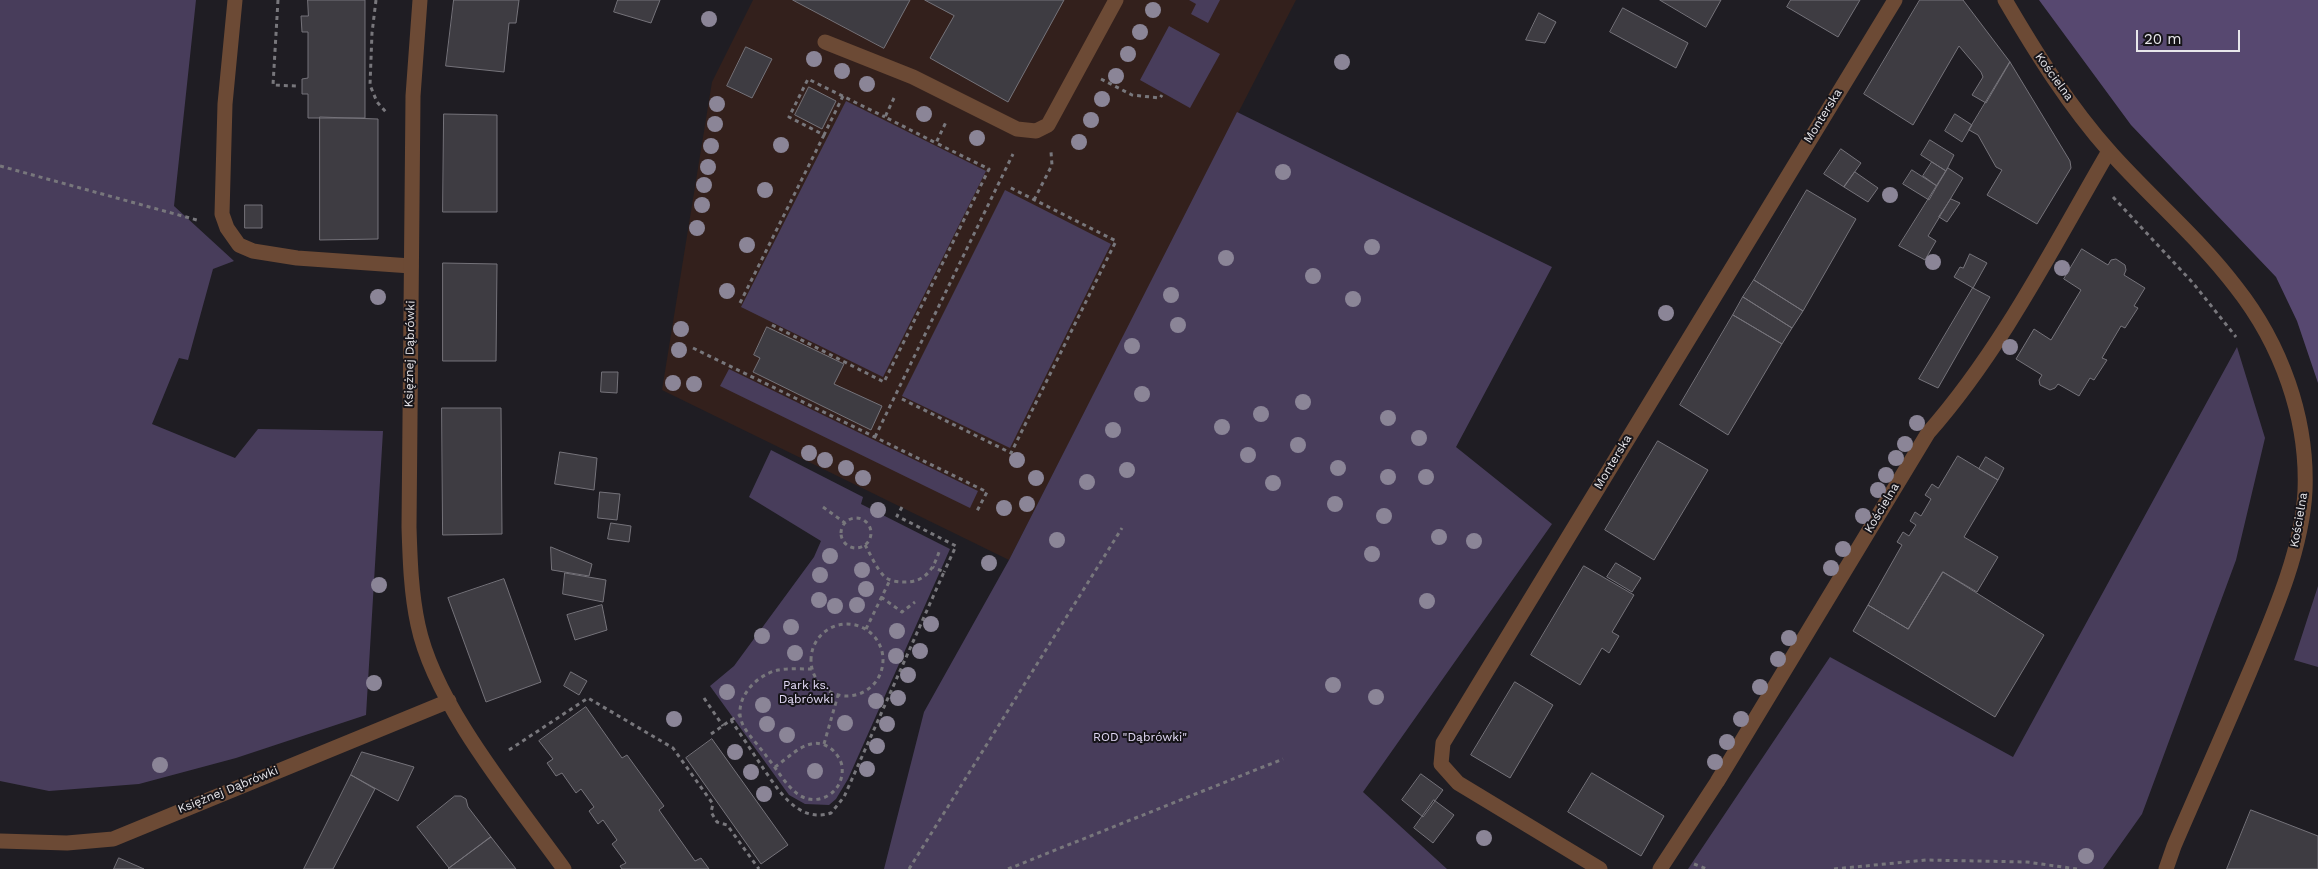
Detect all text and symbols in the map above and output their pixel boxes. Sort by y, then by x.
scale bar [2138,20,2242,52]
text: 20 m [2144,30,2182,48]
street label: Kościelna [2032,50,2076,104]
street label: Monterska [1801,86,1845,146]
street label: Księżnej Dąbrówki [402,300,418,408]
street label: Monterska [1591,432,1635,492]
street label: Kościelna [1862,480,1902,536]
street label: Kościelna [2287,491,2311,549]
park label: Park ks. Dąbrówki [779,678,833,706]
park label: ROD "Dąbrówki" [1093,730,1187,744]
street label: Księżnej Dąbrówki [176,763,280,817]

